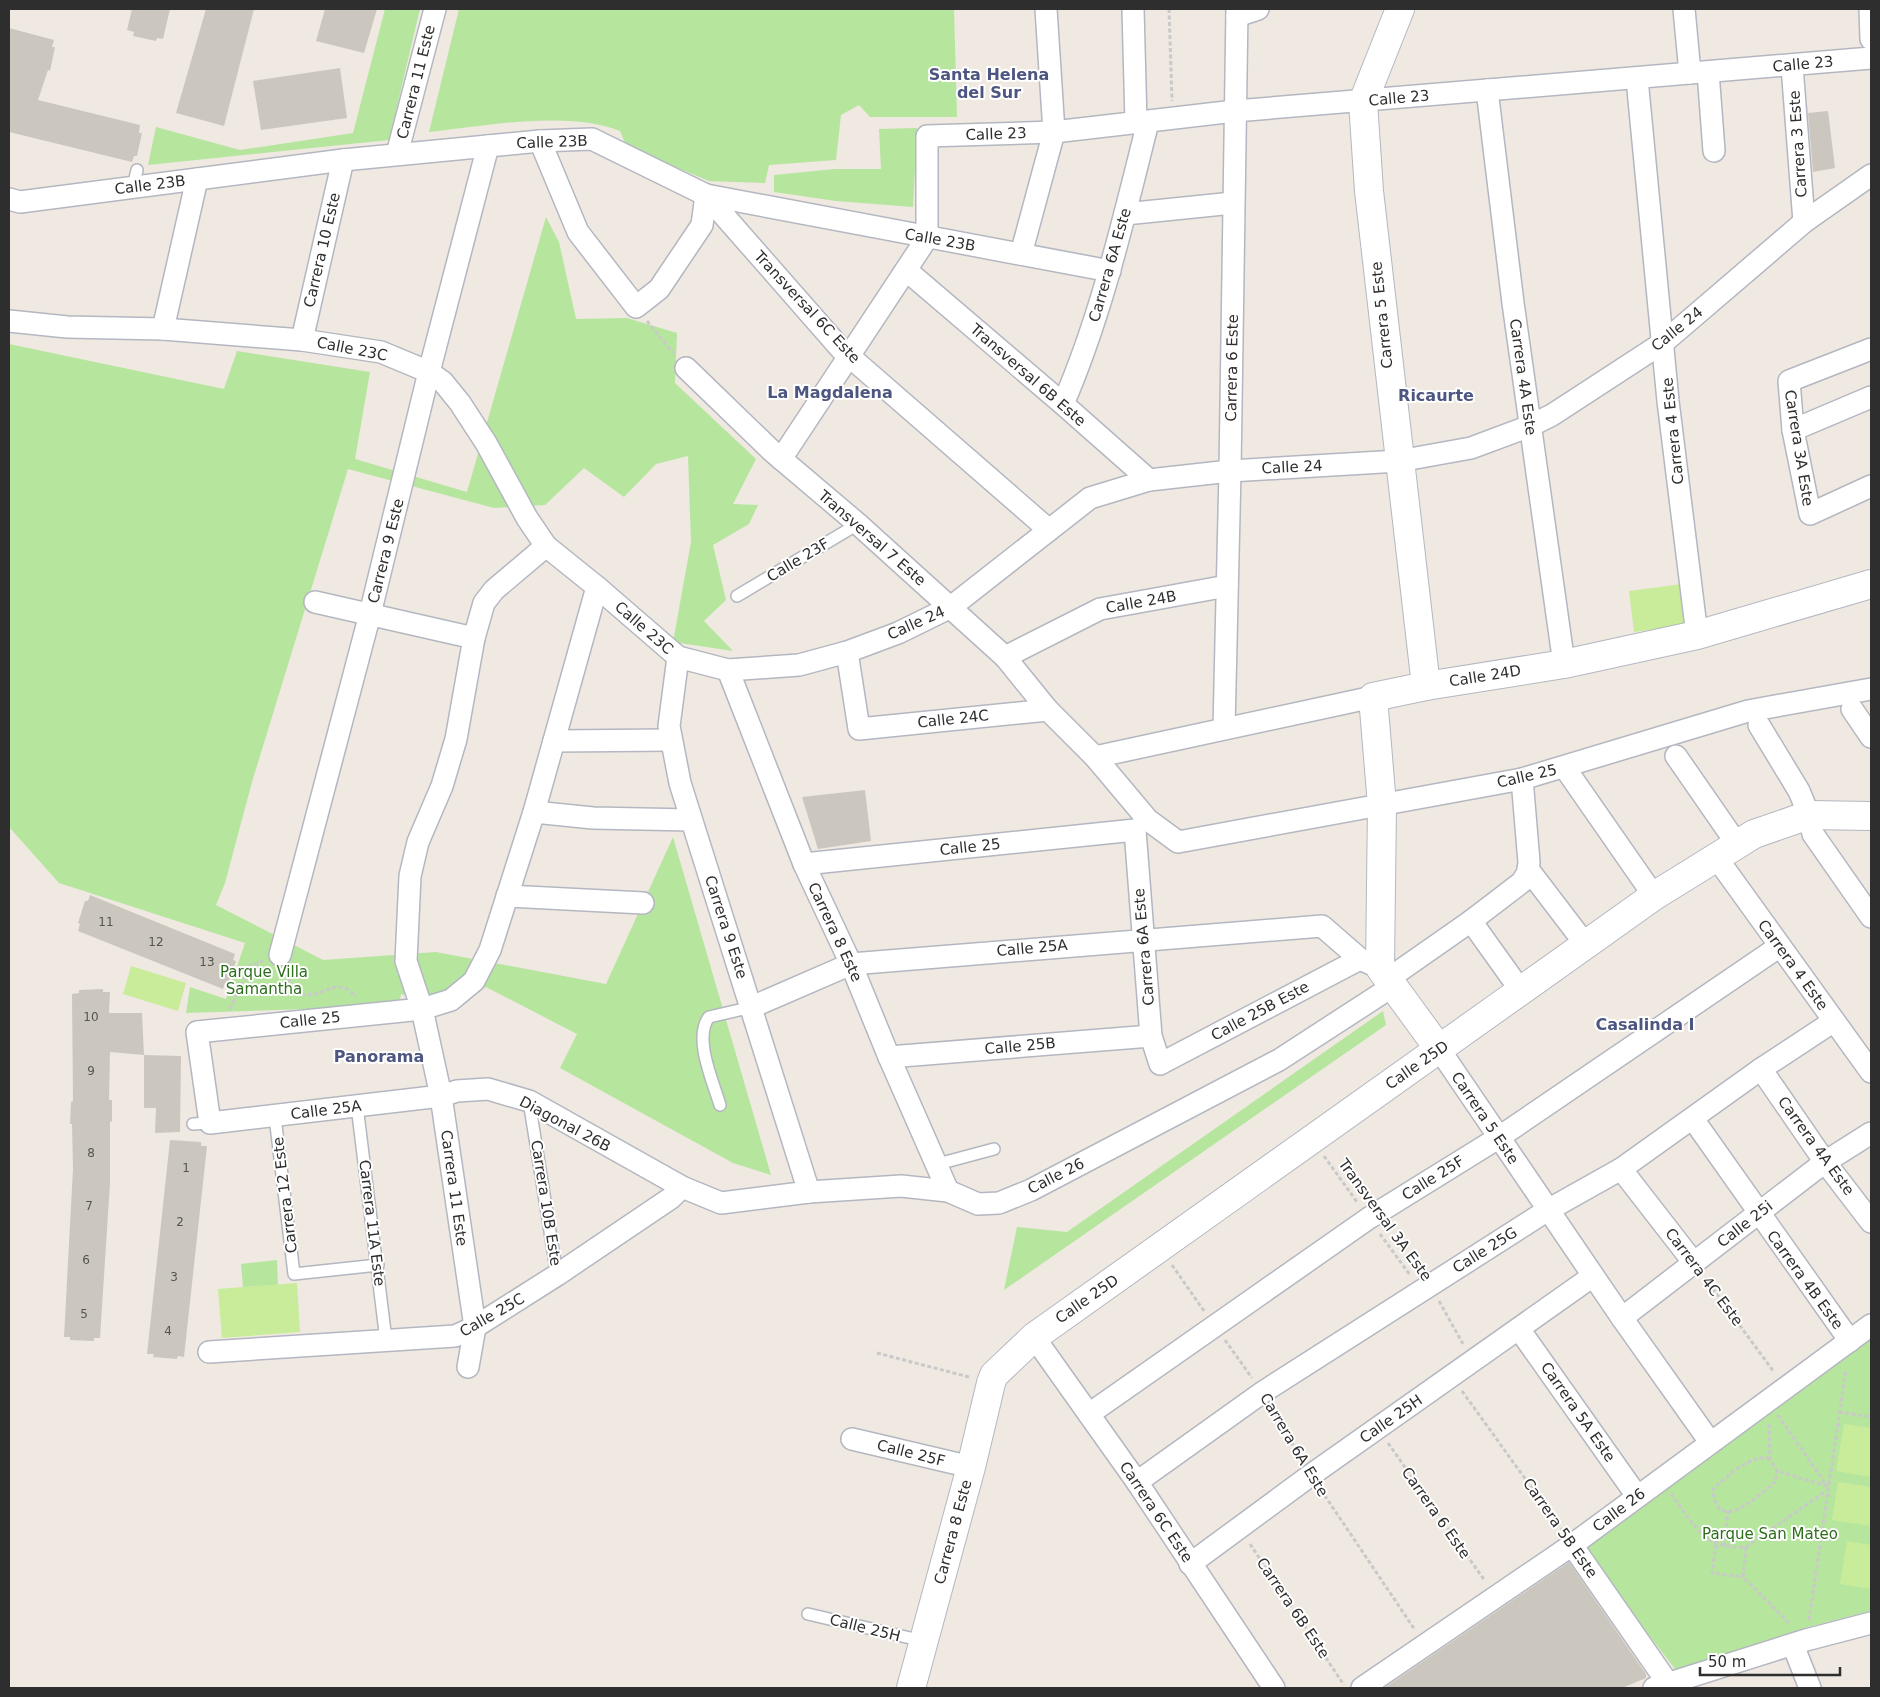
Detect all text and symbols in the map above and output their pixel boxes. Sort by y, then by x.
street label: Carrera 11 Este [393,23,439,141]
street label: Calle 23 [1772,52,1834,76]
district label: Santa Helena del Sur [929,65,1049,102]
street label: Calle 23 [1368,86,1430,110]
street label: Carrera 3 Este [1785,90,1811,198]
street label: Calle 23 [965,124,1027,144]
street label: Calle 23B [516,132,588,152]
street label: Calle 23B [113,172,187,198]
street label: Carrera 10 Este [300,191,344,309]
street label: Carrera 6A Este [1085,206,1135,324]
street label: Calle 23B [903,225,977,255]
street label: Transversal 6C Este [750,246,864,367]
street label: Carrera 5 Este [1367,261,1397,369]
street label: Calle 24 [1648,303,1706,355]
street label: Carrera 6 Este [1222,314,1242,422]
street label: Carrera 4A Este [1506,317,1540,437]
street label: Transversal 6B Este [966,319,1089,430]
street label: Calle 23C [315,333,389,365]
street label: Carrera 4 Este [1658,377,1688,485]
district label: La Magdalena [767,383,893,402]
district label: Ricaurte [1398,386,1474,405]
street label: Carrera 3A Este [1781,388,1817,508]
street label: Calle 24 [1261,456,1323,478]
street label: Transversal 7 Este [814,486,929,590]
street label: Carrera 9 Este [364,497,408,605]
street label: Calle 23F [763,534,833,586]
street label: Calle 24B [1104,587,1178,617]
street label: Calle 23C [611,598,677,658]
street label: Calle 24 [884,602,948,644]
street label: Calle 24D [1448,661,1522,691]
street label: Calle 24C [916,706,990,732]
street label: Calle 25 [1495,760,1559,792]
street label: Calle 25 [939,835,1001,859]
street label: Carrera 9 Este [701,873,751,981]
street label: Carrera 8 Este [804,879,866,985]
street label: Carrera 6A Este [1130,888,1158,1006]
house number: 11 [98,915,114,929]
street label: Carrera 4 Este [1754,916,1832,1014]
house number: 12 [148,935,164,949]
street label: Calle 25A [996,936,1069,960]
house number: 13 [199,955,215,969]
park label: Parque Villa Samantha [220,963,308,998]
street label: Calle 25B Este [1208,978,1312,1044]
street label: Calle 25 [279,1008,341,1032]
house number: 10 [83,1010,99,1024]
district label: Casalinda I [1596,1015,1695,1034]
street label: Calle 25B [984,1034,1056,1058]
street label: Calle 25D [1382,1037,1452,1093]
district label: Panorama [334,1047,424,1066]
house number: 9 [87,1064,95,1078]
street label: Carrera 5 Este [1447,1068,1523,1168]
street label: Diagonal 26B [516,1092,614,1156]
street label: Carrera 4A Este [1774,1093,1858,1199]
street label: Calle 25A [289,1097,363,1123]
street label: Carrera 11 Este [437,1129,471,1247]
street label: Carrera 12 Este [269,1136,301,1254]
street label: Carrera 10B Este [527,1139,565,1267]
house number: 8 [87,1146,95,1160]
street label: Calle 25F [1399,1152,1467,1204]
street label: Calle 26 [1025,1154,1087,1198]
street label: Transversal 3A Este [1334,1155,1435,1285]
street label: Carrera 11A Este [355,1159,389,1287]
house number: 1 [182,1161,190,1175]
street label: Calle 25i [1714,1197,1776,1251]
house number: 7 [85,1199,93,1213]
house number: 2 [176,1215,184,1229]
street label: Calle 25G [1449,1223,1521,1277]
street label: Carrera 4C Este [1661,1224,1747,1330]
street label: Carrera 4B Este [1763,1227,1847,1333]
house number: 6 [82,1253,90,1267]
house number: 3 [170,1270,178,1284]
street label: Calle 25D [1052,1271,1122,1327]
street label: Calle 25C [457,1289,527,1341]
house number: 5 [80,1307,88,1321]
house number: 4 [164,1324,172,1338]
street label: Carrera 5A Este [1537,1359,1619,1465]
street label: Carrera 6A Este [1256,1390,1332,1500]
street label: Calle 25H [1356,1391,1426,1447]
street label: Calle 25F [875,1436,947,1470]
street label: Carrera 6C Este [1116,1458,1196,1566]
street label: Carrera 6 Este [1398,1464,1474,1562]
street label: Carrera 5B Este [1519,1475,1601,1581]
street label: Carrera 8 Este [930,1478,976,1586]
street label: Calle 26 [1589,1484,1649,1536]
park label: Parque San Mateo [1702,1525,1838,1543]
street label: Carrera 6B Este [1253,1554,1333,1662]
street label: Calle 25H [828,1611,902,1645]
scale bar [1700,1644,1840,1676]
text: 50 m [1708,1653,1746,1671]

